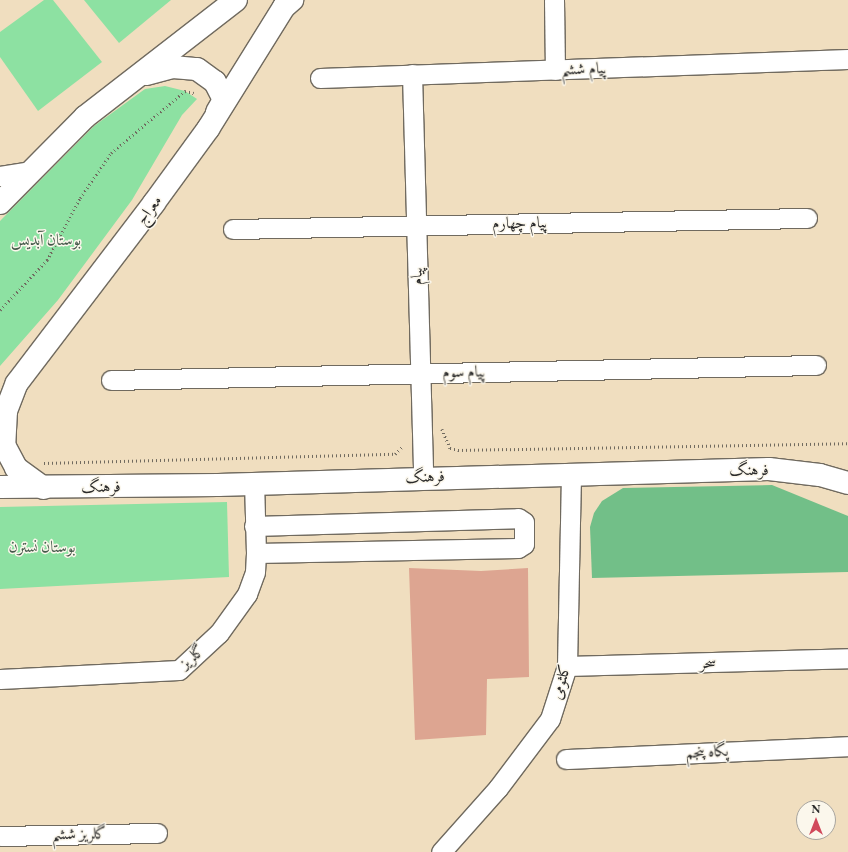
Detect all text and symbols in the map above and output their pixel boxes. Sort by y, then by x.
street label: پیام ششم [561,59,607,79]
street label: معراج [132,192,166,228]
street label: پیام چهارم [492,213,548,233]
park label: بوستان آبدیس [11,230,81,250]
street label: پیام [407,267,427,285]
street label: پیام سوم [442,362,486,382]
street label: فرهنگ [729,460,769,480]
street label: فرهنگ [405,467,445,487]
street label: فرهنگ [81,477,121,497]
park label: بوستان نسترن [9,537,75,557]
street label: گلریز [176,641,208,673]
street label: سحر [699,653,717,673]
street label: کلثومی [547,662,575,702]
street label: پگاه پنجم [685,741,729,763]
north arrow [796,800,836,840]
text: N [812,802,820,816]
street label: گلریز ششم [52,824,106,844]

